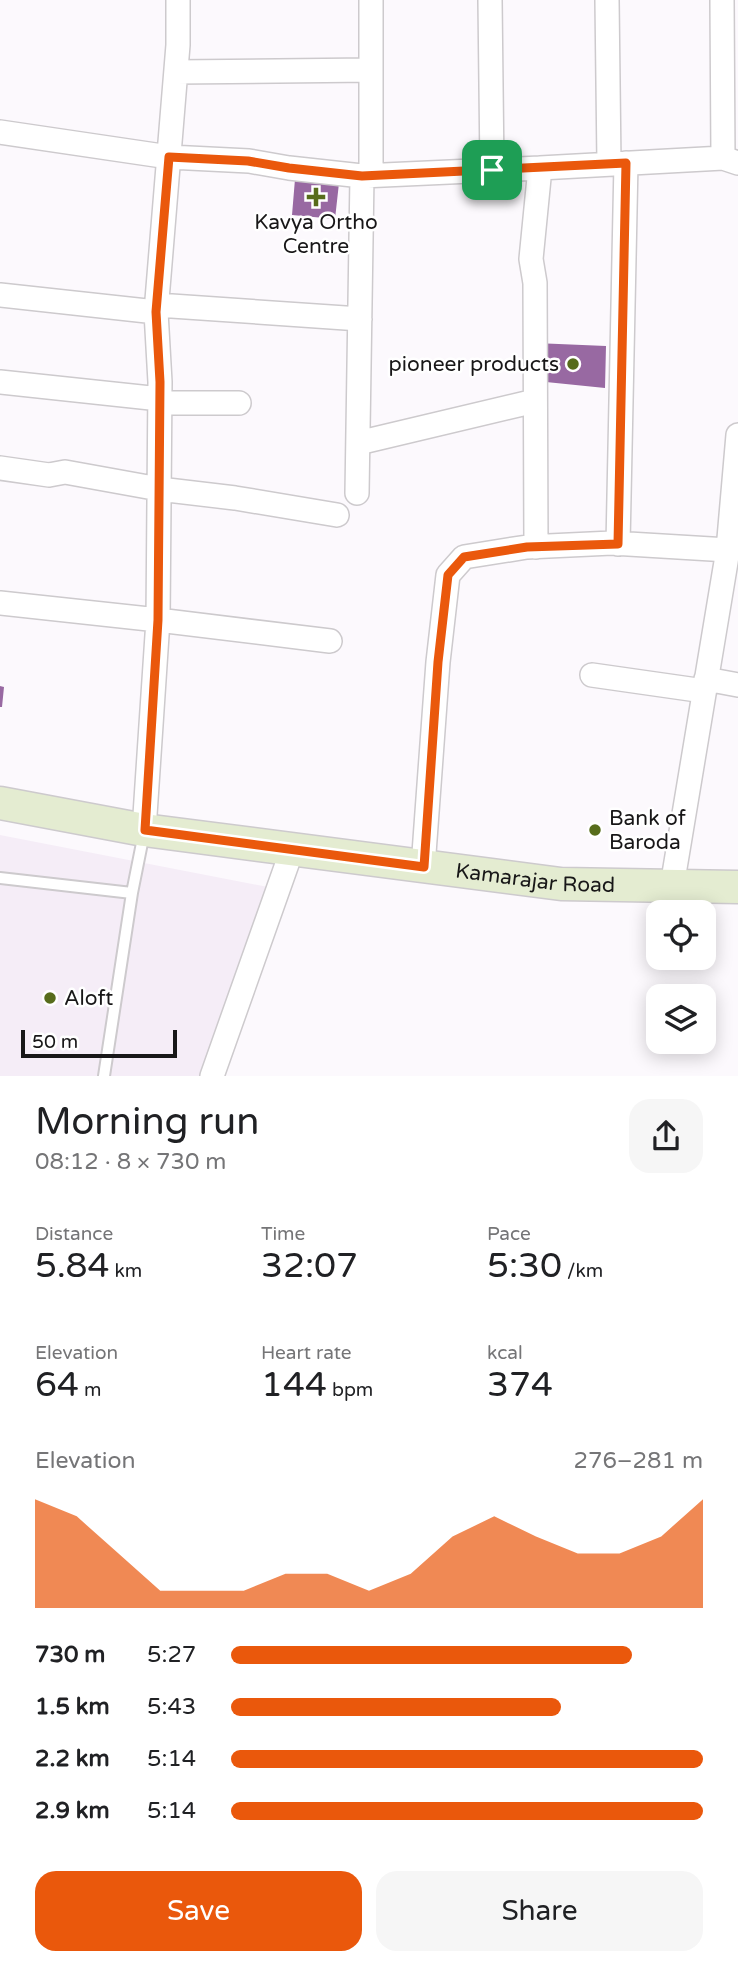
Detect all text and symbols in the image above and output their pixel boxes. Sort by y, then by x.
pin [462,140,522,200]
icon: arrive [473,151,511,189]
marker: Kavya Ortho Centre [306,187,326,207]
place label: Kavya Ortho Centre [254,210,378,259]
place label: pioneer products [389,352,559,377]
marker: pioneer products [565,356,581,372]
place label: Bank of Baroda [609,806,686,855]
marker: Bank of Baroda [587,822,603,838]
street label: Kamarajar Road [454,858,615,898]
map controls [646,900,716,1054]
button: locate [646,900,716,970]
button: layers [646,984,716,1054]
place label: Aloft [64,986,113,1011]
marker: Aloft [42,990,58,1006]
scale bar [21,1027,177,1059]
text: 50 m [32,1031,78,1053]
text: Morning run [35,1099,259,1145]
button: share [629,1099,703,1173]
text: 08:12 · 8 × 730 m [35,1148,226,1176]
text: Distance [35,1223,113,1245]
text: Time [261,1223,305,1245]
text: Pace [487,1223,531,1245]
text: 5.84 [35,1245,110,1287]
text: 32:07 [261,1245,358,1287]
text: 5:30 [487,1245,562,1287]
text: km [110,1260,142,1282]
text: /km [562,1260,603,1282]
text: Elevation [35,1342,118,1364]
text: Heart rate [261,1342,352,1364]
text: kcal [487,1342,523,1364]
text: 64 [35,1364,79,1406]
text: 144 [261,1364,327,1406]
text: 374 [487,1364,553,1406]
text: m [79,1379,101,1401]
text: bpm [327,1379,373,1401]
text: Elevation [35,1447,136,1475]
text: 276–281 m [574,1447,703,1475]
text: 730 m [35,1641,105,1669]
text: 5:27 [147,1641,196,1669]
text: 1.5 km [35,1693,110,1721]
text: 5:43 [147,1693,196,1721]
text: 2.2 km [35,1745,110,1773]
text: 5:14 [147,1745,196,1773]
text: 2.9 km [35,1797,110,1825]
text: 5:14 [147,1797,196,1825]
button: Save [35,1871,362,1951]
button: Share [376,1871,703,1951]

